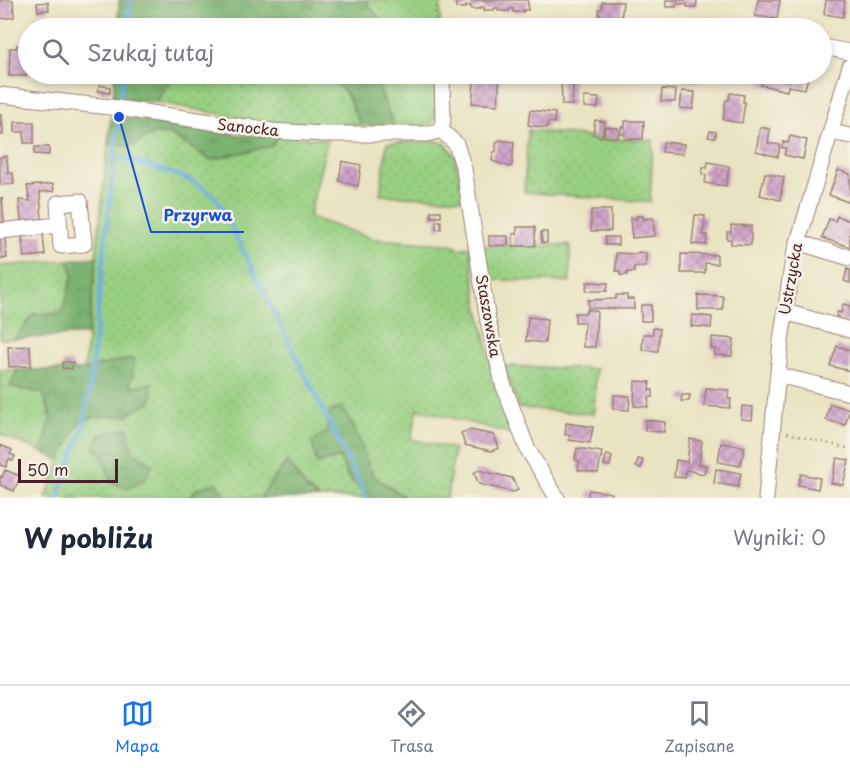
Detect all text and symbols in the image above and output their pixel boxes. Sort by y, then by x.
search box [18,18,832,84]
icon: search [39,35,72,68]
text: Szukaj tutaj [87,35,214,68]
street label: Sanocka [216,112,281,141]
callout: Przyrwa [151,198,244,232]
text: Przyrwa [163,202,233,226]
street label: Ustrzycka [772,240,807,317]
street label: Staszowska [471,272,508,360]
scale bar [18,456,118,484]
text: 50 m [27,457,68,481]
text: W pobliżu [24,518,153,557]
text: Wyniki: 0 [733,522,826,552]
tab: Mapa [115,697,159,757]
tab: Trasa [390,697,433,757]
tab: Zapisane [664,697,735,757]

